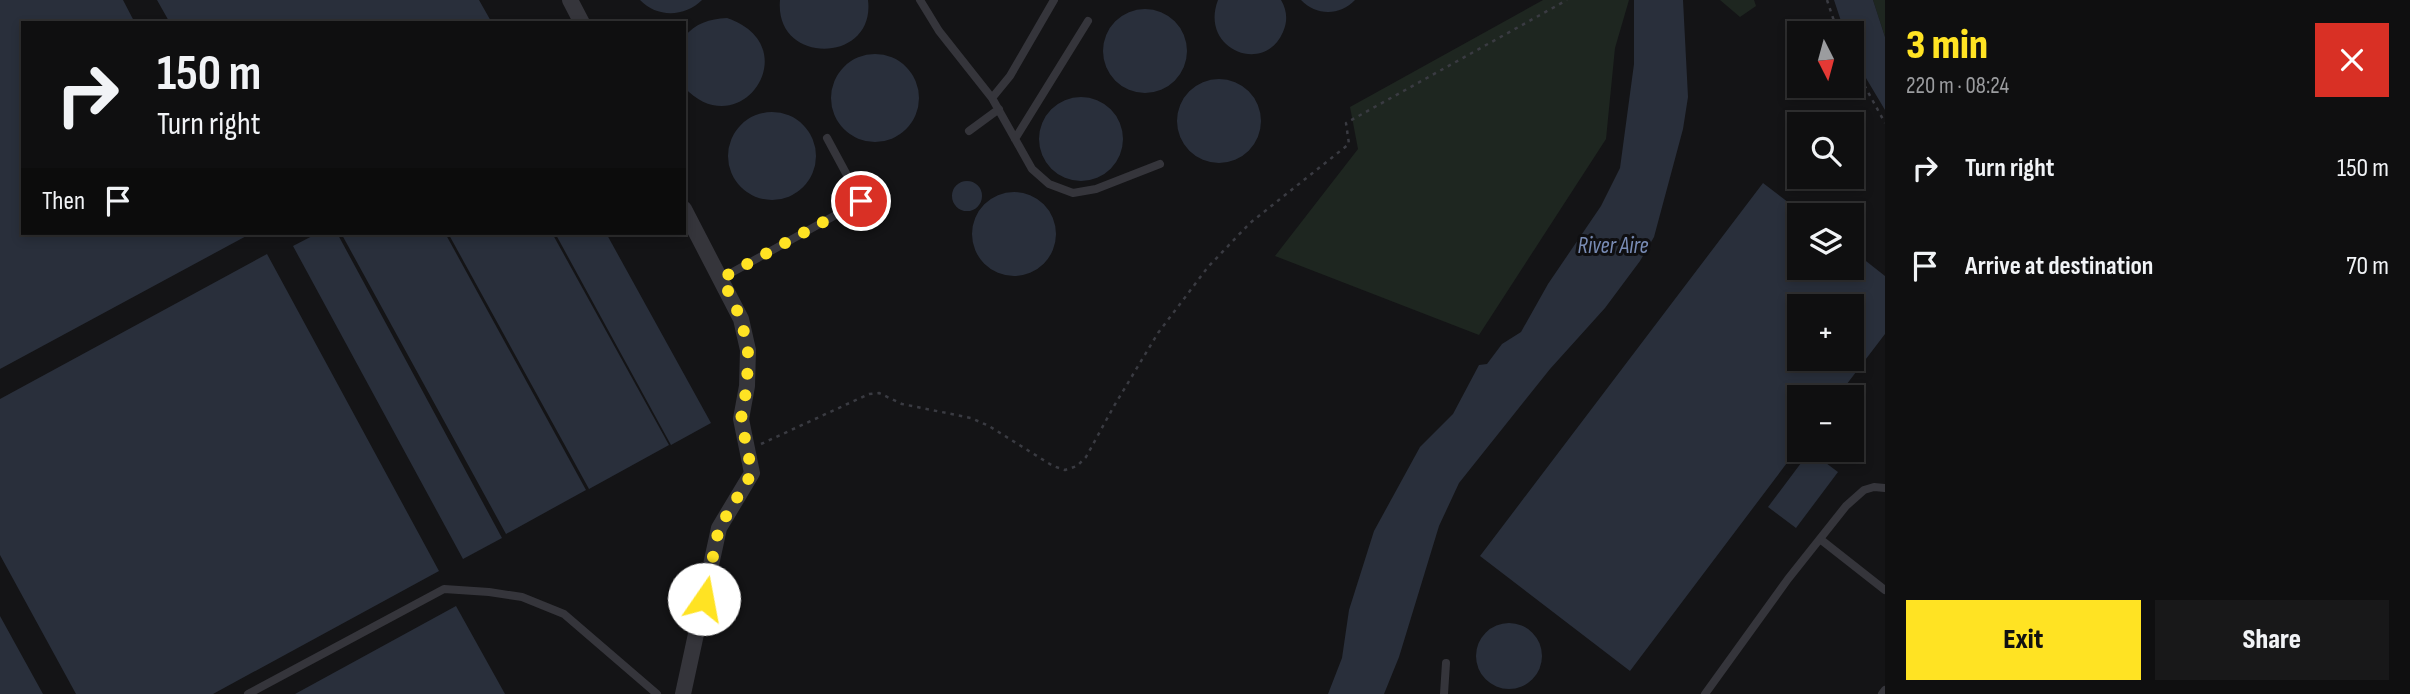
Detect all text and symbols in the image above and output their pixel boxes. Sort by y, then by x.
text: 3 min [1906,20,1988,71]
north arrow [1787,21,1864,98]
map controls [1787,21,1864,462]
button: close [2315,23,2389,97]
text: 150 m [157,45,261,104]
icon: right [42,49,133,140]
text: 220 m · 08:24 [1906,72,2009,100]
text: Turn right [157,105,261,144]
button: search [1787,112,1864,189]
icon: right [1906,149,1944,187]
text: Turn right [1965,153,2054,184]
text: 150 m [2337,153,2389,184]
pin [831,171,891,231]
icon: arrive [99,182,137,220]
icon: arrive [842,182,880,220]
text: Then [42,186,85,217]
button: layers [1787,203,1864,280]
water label: River Aire [1577,232,1649,260]
icon: arrive [1906,247,1944,285]
text: Arrive at destination [1965,251,2153,282]
text: 70 m [2346,251,2389,282]
button: + [1787,294,1864,371]
button: − [1787,385,1864,462]
position arrow [667,562,741,636]
button: Exit [1906,600,2141,680]
button: Share [2155,600,2389,680]

